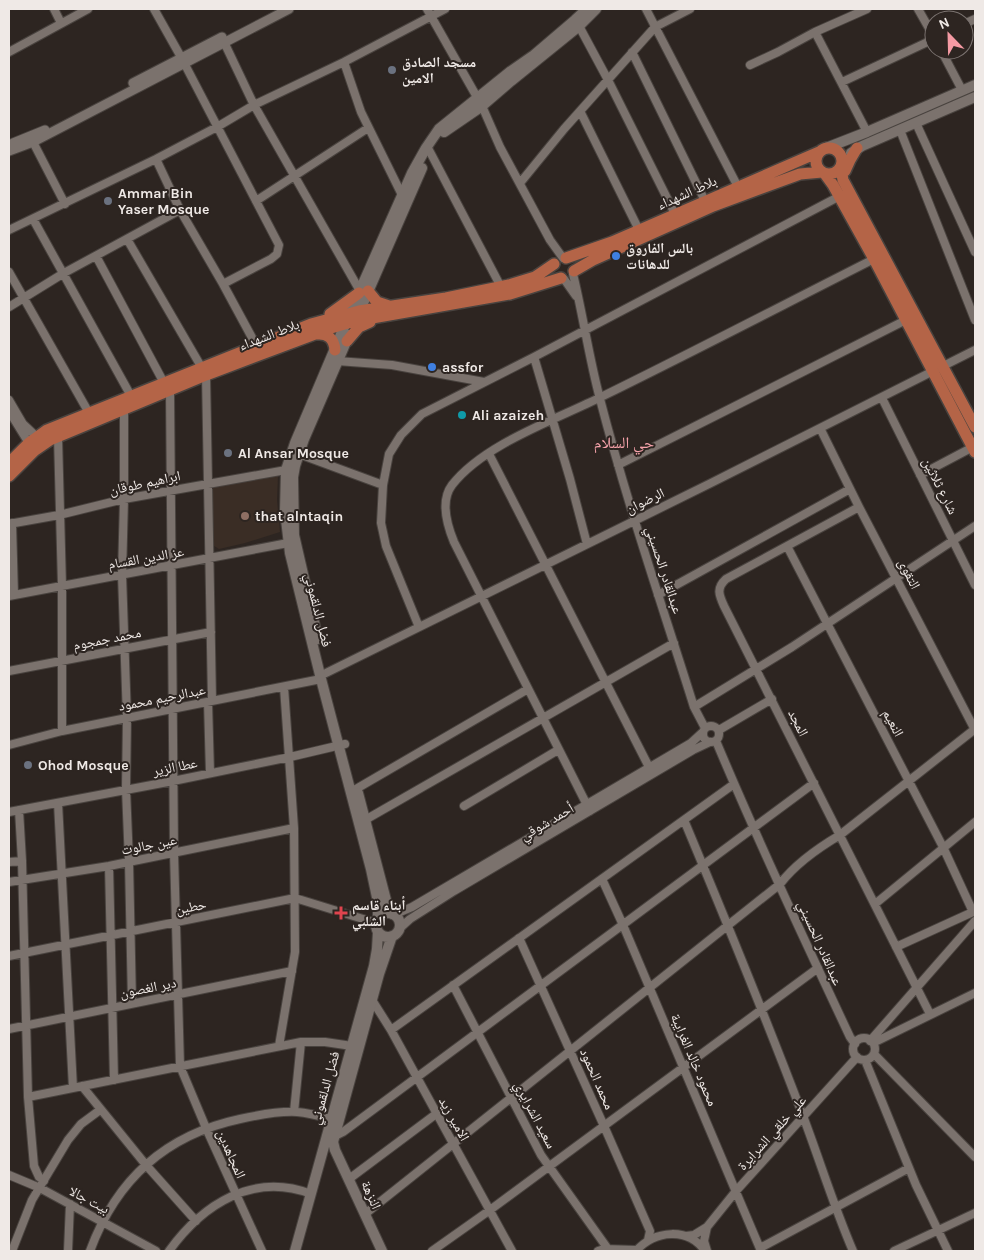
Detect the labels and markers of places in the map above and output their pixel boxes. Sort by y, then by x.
place label: مسجد الصادق الامين [402,54,476,87]
marker: مسجد الصادق الامين [386,64,398,76]
place label: Ammar Bin Yaser Mosque [118,185,210,218]
marker: Ammar Bin Yaser Mosque [102,195,114,207]
place label: بالس الفاروق للدهانات [626,240,693,273]
marker: بالس الفاروق للدهانات [610,250,622,262]
place label: assfor [442,359,484,376]
marker: assfor [426,361,438,373]
place label: Ali azaizeh [472,407,544,424]
marker: Ali azaizeh [456,409,468,421]
place label: Al Ansar Mosque [238,445,349,462]
marker: Al Ansar Mosque [222,447,234,459]
place label: that alntaqin [255,508,343,525]
marker: that alntaqin [239,510,251,522]
place label: Ohod Mosque [38,757,129,774]
marker: Ohod Mosque [22,759,34,771]
place label: أبناء قاسم الشلبي [352,896,405,932]
marker: أبناء قاسم الشلبي [334,906,348,920]

